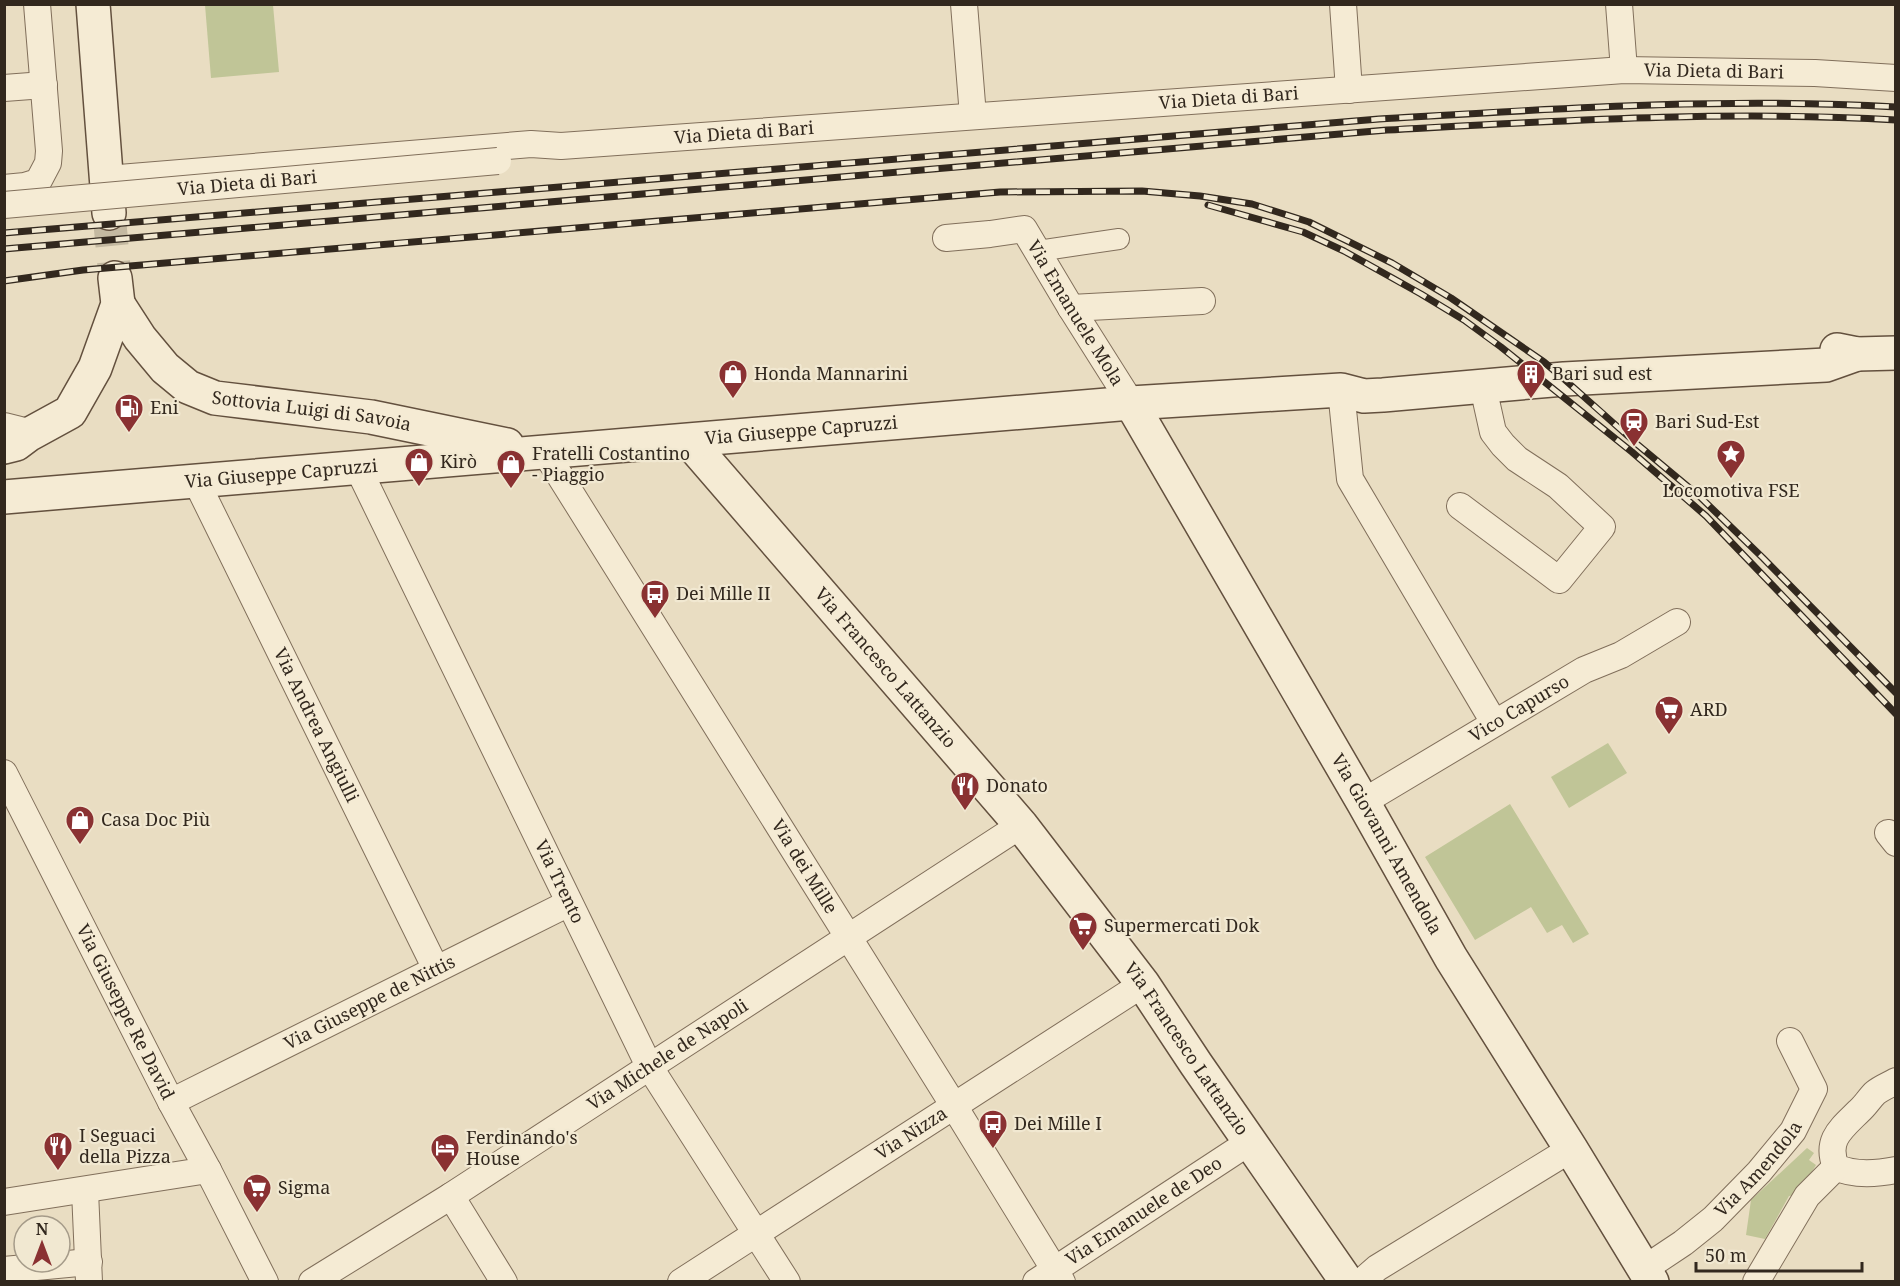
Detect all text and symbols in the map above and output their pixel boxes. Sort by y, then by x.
street label: Via Dieta di Bari [1644,57,1784,84]
street label: Via Dieta di Bari [1158,80,1300,114]
street label: Via Dieta di Bari [673,115,815,149]
street label: Via Dieta di Bari [176,164,318,201]
street label: Via Emanuele Mola [1022,235,1130,390]
shop icon: Honda Mannarini [717,358,749,400]
building icon: Bari sud est [1515,358,1547,400]
place label: Honda Mannarini [754,361,908,385]
place label: Bari sud est [1552,361,1652,385]
street label: Sottovia Luigi di Savoia [211,385,414,436]
fuel station icon: Eni [113,392,145,434]
place label: Eni [150,395,179,419]
station icon: Bari Sud-Est [1618,406,1650,448]
street label: Via Giuseppe Capruzzi [704,409,899,450]
place label: Bari Sud-Est [1655,409,1759,433]
place icon: Locomotiva FSE [1715,438,1747,480]
place label: Fratelli Costantino - Piaggio [532,441,690,486]
shop icon: Kirò [403,446,435,488]
shop icon: Fratelli Costantino - Piaggio [495,448,527,490]
place label: Kirò [440,449,477,473]
street label: Via Giuseppe Capruzzi [184,453,379,493]
place label: Locomotiva FSE [1662,478,1800,502]
bus stop icon: Dei Mille II [639,578,671,620]
place label: Dei Mille II [676,581,770,605]
street label: Via Francesco Lattanzio [810,582,962,753]
street label: Via Andrea Angiulli [269,643,365,806]
street label: Vico Capurso [1464,669,1573,747]
supermarket icon: ARD [1653,694,1685,736]
place label: ARD [1690,697,1728,721]
street label: Via Giovanni Amendola [1327,749,1448,939]
restaurant icon: Donato [949,770,981,812]
place label: Donato [986,773,1048,797]
shop icon: Casa Doc Più [64,804,96,846]
place label: Casa Doc Più [101,807,211,831]
street label: Via dei Mille [766,814,844,918]
street label: Via Trento [530,835,591,927]
supermarket icon: Supermercati Dok [1067,910,1099,952]
place label: Supermercati Dok [1104,913,1260,937]
street label: Via Giuseppe Re David [72,920,181,1103]
street label: Via Giuseppe de Nittis [279,949,459,1055]
street label: Via Francesco Lattanzio [1119,957,1255,1140]
street label: Via Michele de Napoli [582,993,752,1115]
street label: Via Nizza [870,1101,951,1165]
bus stop icon: Dei Mille I [977,1108,1009,1150]
place label: Dei Mille I [1014,1111,1102,1135]
street label: Via Amendola [1709,1117,1807,1222]
place label: I Seguaci della Pizza [79,1123,171,1168]
place label: Ferdinando's House [466,1125,578,1170]
restaurant icon: I Seguaci della Pizza [42,1130,74,1172]
hotel icon: Ferdinando's House [429,1132,461,1174]
street label: Via Emanuele de Deo [1061,1150,1226,1270]
supermarket icon: Sigma [241,1172,273,1214]
place label: Sigma [278,1175,330,1199]
north arrow [12,1214,72,1274]
text: N [36,1218,49,1240]
scale bar [1696,1235,1862,1273]
text: 50 m [1705,1243,1747,1267]

